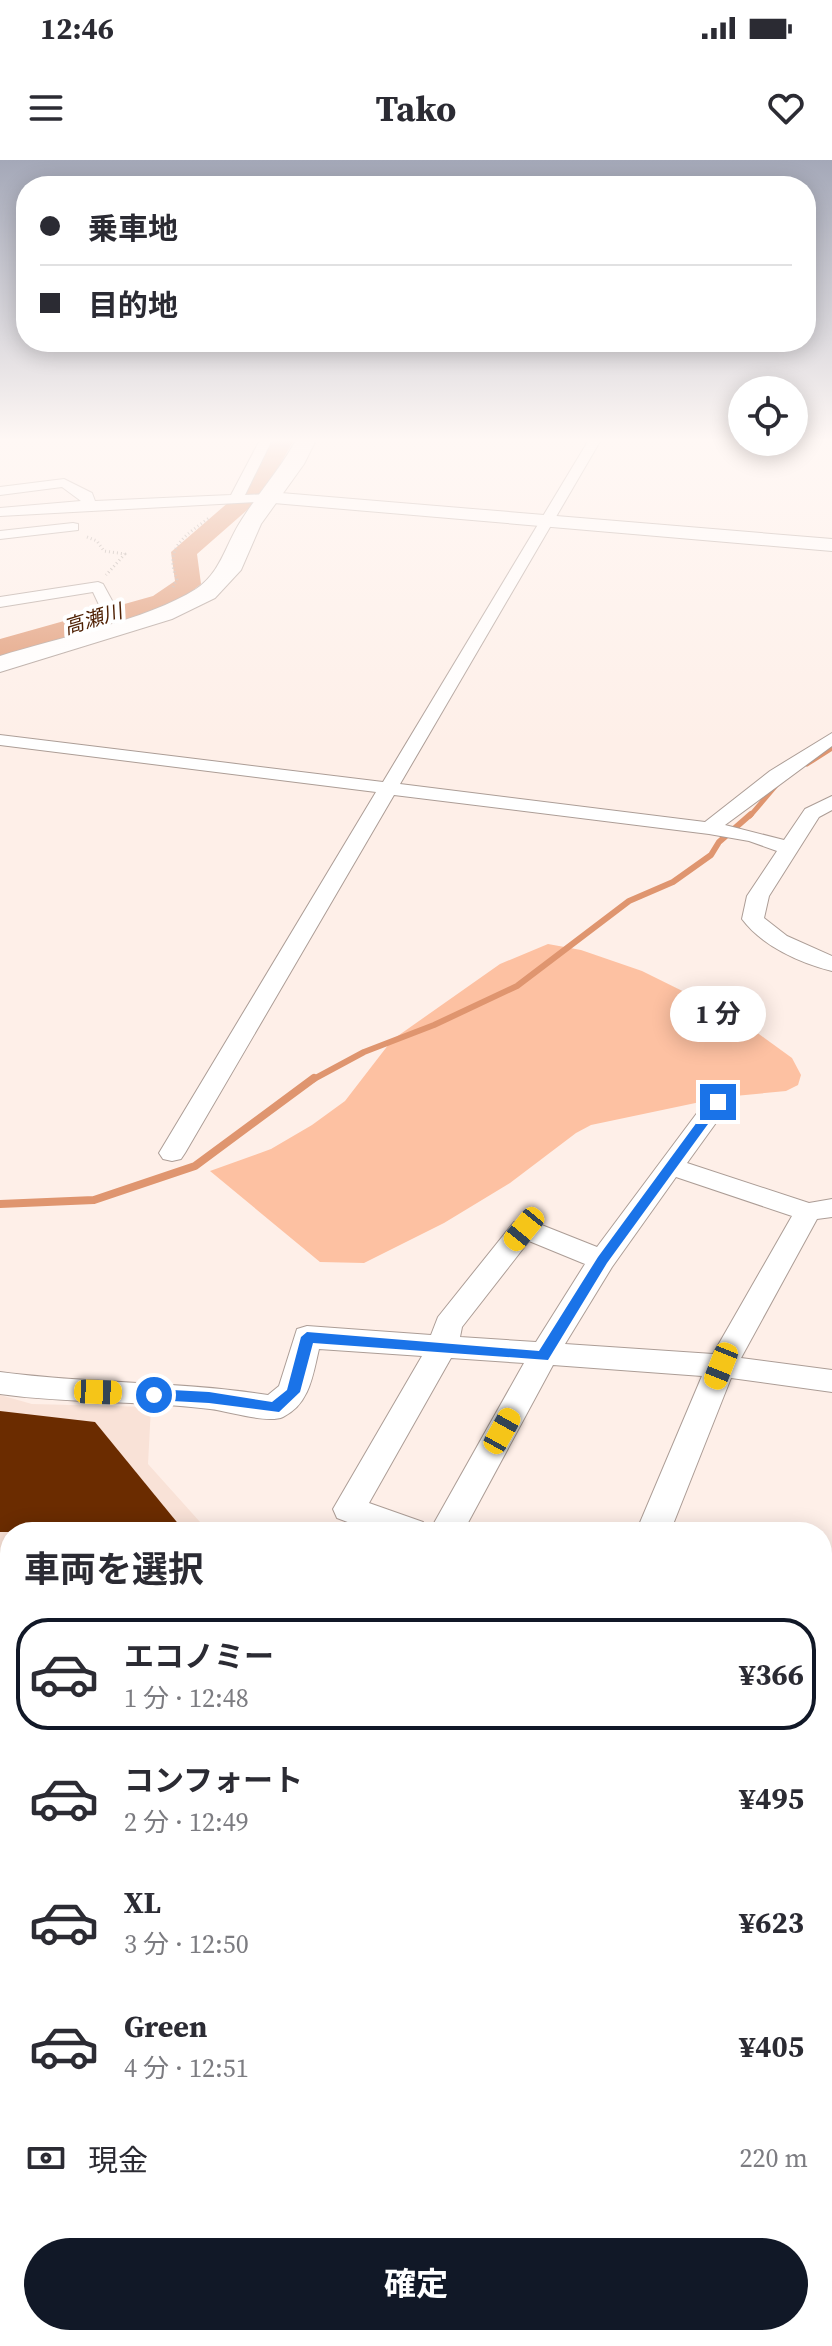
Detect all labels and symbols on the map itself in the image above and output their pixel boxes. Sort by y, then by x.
water label: 高瀬川 [60,596,128,641]
callout: 1 分 [670,986,766,1042]
route end [700,1084,736,1120]
car [500,1203,548,1255]
car [701,1339,741,1393]
route start [136,1377,172,1413]
car [74,1379,122,1405]
car [480,1404,524,1458]

